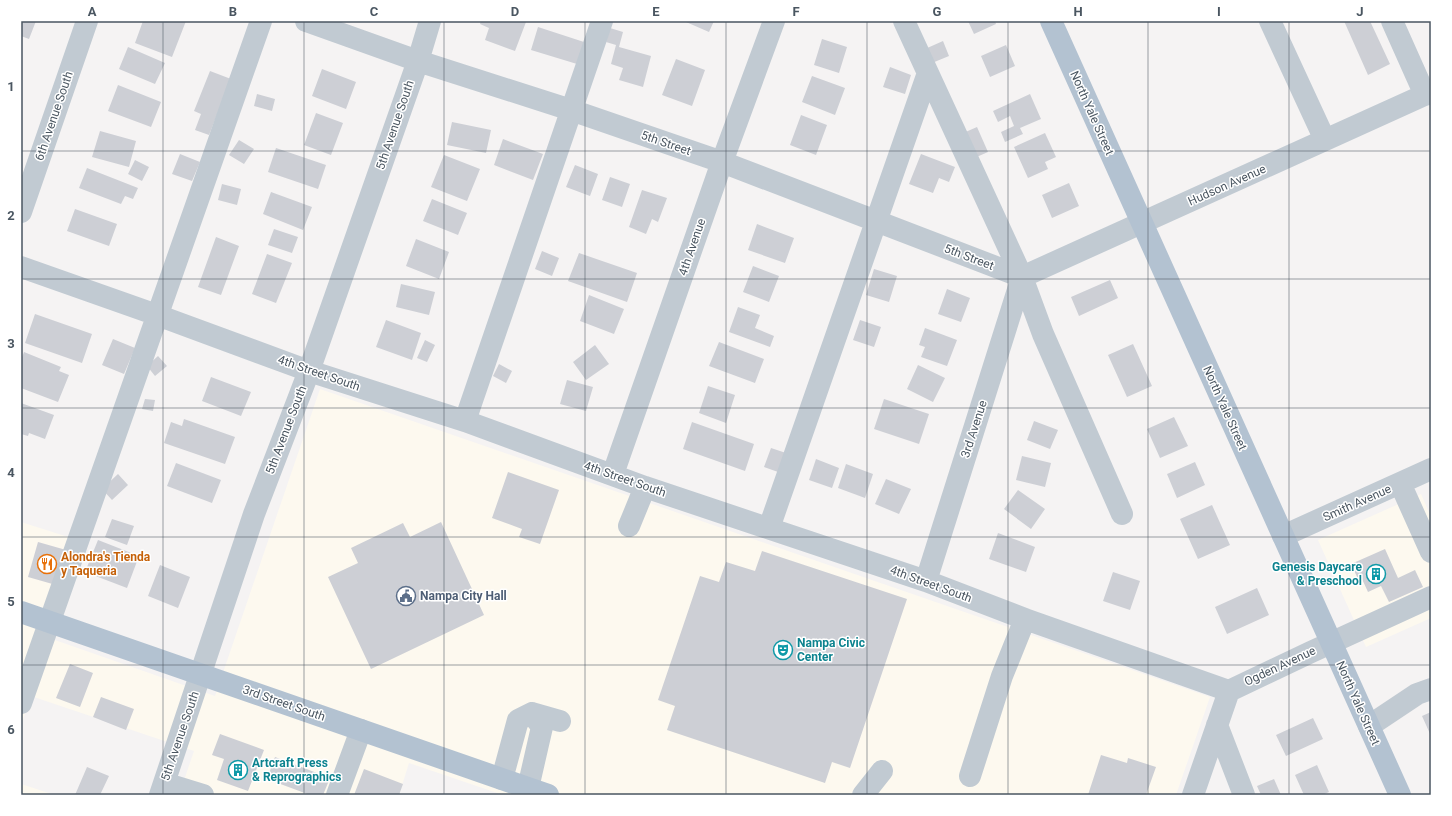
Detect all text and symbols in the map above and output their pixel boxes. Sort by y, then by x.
text: A [88,4,97,19]
text: B [229,4,237,19]
text: C [370,4,379,19]
text: D [511,4,519,19]
text: E [652,4,660,19]
text: F [792,4,800,19]
text: G [933,4,942,19]
text: H [1073,4,1083,19]
text: I [1217,4,1221,19]
text: J [1356,4,1364,19]
street label: 6th Avenue South [32,69,76,163]
street label: North Yale Street [1067,69,1117,157]
street label: 5th Avenue South [373,78,417,172]
text: 1 [7,79,15,94]
street label: 5th Street [639,128,693,158]
street label: Hudson Avenue [1186,162,1268,208]
text: 2 [7,208,15,223]
street label: 4th Avenue [676,217,708,277]
street label: 5th Street [942,241,996,273]
text: 3 [7,336,15,351]
street label: 4th Street South [276,352,362,394]
street label: North Yale Street [1200,364,1250,452]
street label: 5th Avenue South [263,384,309,476]
street label: 3rd Avenue [958,398,990,460]
street label: 4th Street South [582,458,668,500]
text: 4 [7,465,15,480]
street label: Smith Avenue [1321,482,1393,524]
place label: Alondra's Tienda y Taqueria [61,550,151,578]
restaurant icon: Alondra's Tienda y Taqueria [36,553,58,575]
place label: Genesis Daycare & Preschool [1272,560,1363,588]
street label: 4th Street South [888,563,974,605]
building icon: Genesis Daycare & Preschool [1365,563,1387,585]
public building icon: Nampa City Hall [395,585,417,607]
place label: Nampa City Hall [420,589,507,603]
text: 5 [7,594,15,609]
place label: Nampa Civic Center [797,636,865,664]
theatre icon: Nampa Civic Center [772,639,794,661]
street label: Ogden Avenue [1242,643,1318,689]
street label: North Yale Street [1333,659,1383,747]
street label: 3rd Street South [241,682,327,724]
street label: 5th Avenue South [158,689,202,783]
text: 6 [7,722,15,737]
place label: Artcraft Press & Reprographics [252,756,341,784]
building icon: Artcraft Press & Reprographics [227,759,249,781]

